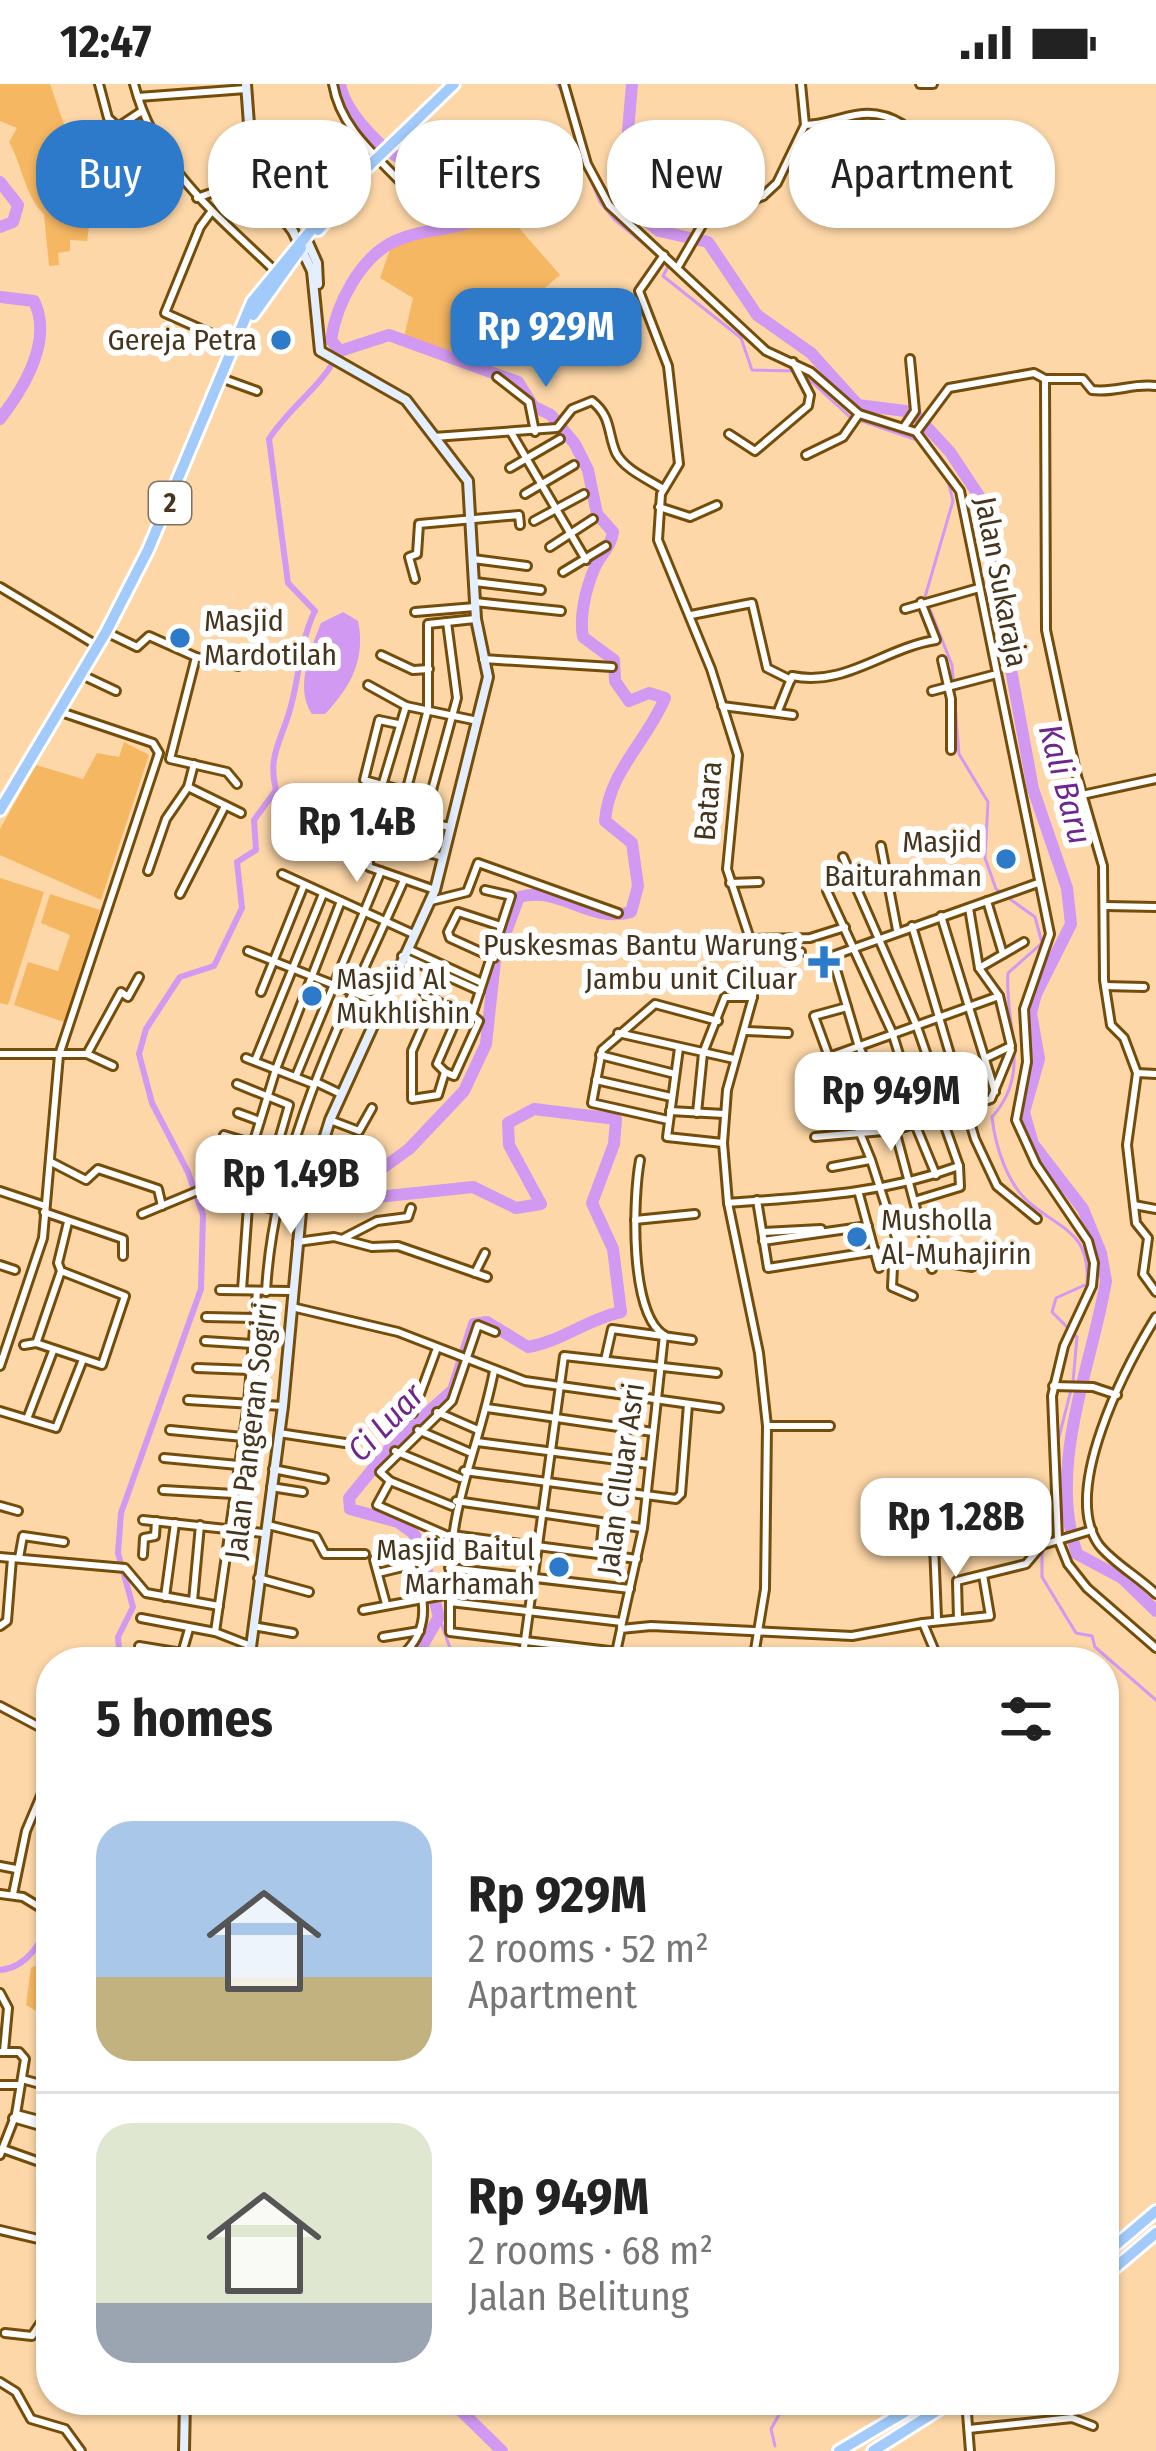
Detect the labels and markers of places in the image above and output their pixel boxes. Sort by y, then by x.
pin: Rp 929M [435,288,657,390]
place label: Gereja Petra [108,322,257,358]
marker: Gereja Petra [268,327,294,353]
place label: Masjid Mardotilah [204,603,337,673]
marker: Masjid Mardotilah [167,625,193,651]
pin: Rp 1.4B [246,783,468,885]
place label: Masjid Baiturahman [824,824,982,894]
marker: Masjid Baiturahman [993,846,1019,872]
place label: Puskesmas Bantu Warung Jambu unit Ciluar [483,927,798,997]
marker: Puskesmas Bantu Warung Jambu unit Ciluar [808,946,840,978]
place label: Masjid Al Mukhlishin [336,961,470,1031]
marker: Masjid Al Mukhlishin [299,983,325,1009]
pin: Rp 949M [780,1052,1002,1154]
pin: Rp 1.49B [167,1135,415,1237]
place label: Musholla Al-Muhajirin [881,1202,1032,1272]
marker: Musholla Al-Muhajirin [844,1224,870,1250]
pin: Rp 1.28B [832,1478,1080,1580]
place label: Masjid Baitul Marhamah [376,1532,535,1602]
marker: Masjid Baitul Marhamah [546,1554,572,1580]

